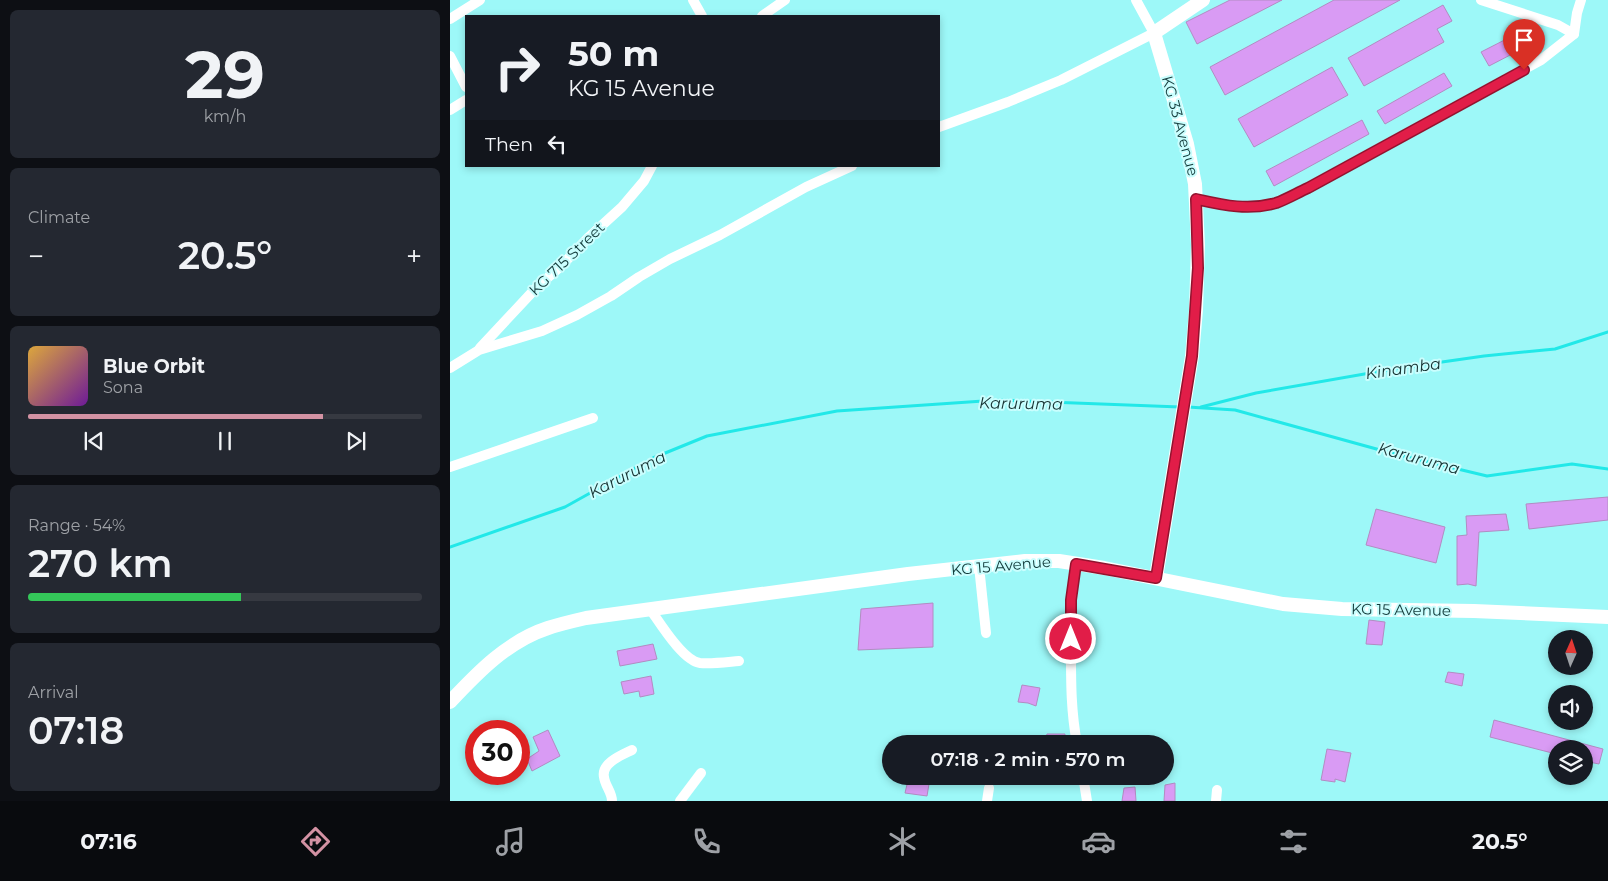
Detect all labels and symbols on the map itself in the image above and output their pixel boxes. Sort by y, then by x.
pin [1503,19,1545,70]
street label: KG 33 Avenue [1158,74,1203,178]
street label: KG 715 Street [525,218,608,299]
water label: Kinamba [1364,354,1442,383]
water label: Karuruma [979,393,1063,414]
water label: Karuruma [1376,438,1462,479]
water label: Karuruma [585,447,669,502]
street label: KG 15 Avenue [950,552,1052,579]
street label: KG 15 Avenue [1351,599,1451,620]
position arrow [1044,612,1096,664]
north arrow [1548,630,1592,675]
speed limit sign: 30 [465,720,530,785]

